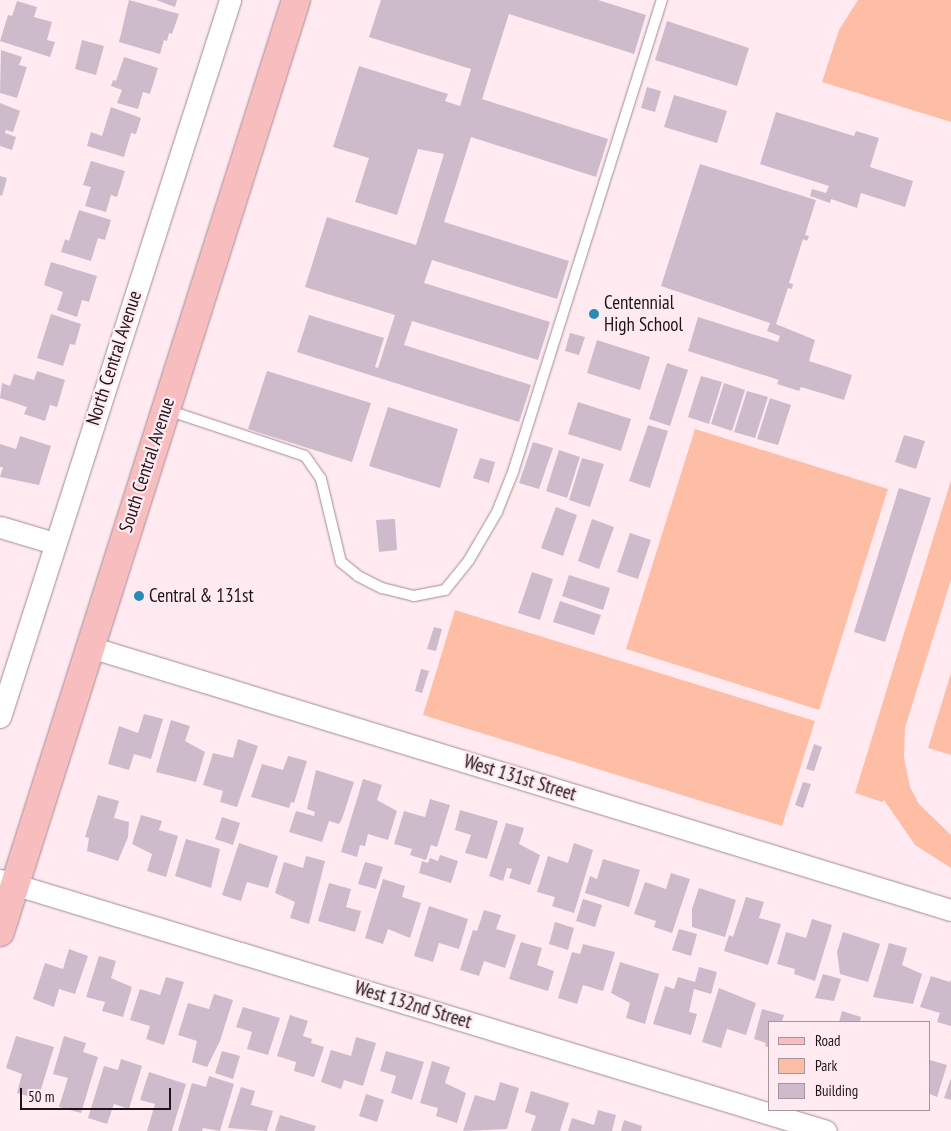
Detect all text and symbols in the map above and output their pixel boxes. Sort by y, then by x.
street label: North Central Avenue [81,288,147,428]
place label: Centennial High School [604,292,683,336]
marker: Centennial High School [588,308,600,320]
street label: South Central Avenue [114,394,180,536]
place label: Central & 131st [149,585,254,607]
marker: Central & 131st [133,590,145,602]
street label: West 131st Street [461,750,579,806]
street label: West 132nd Street [352,976,474,1034]
legend [768,1021,931,1111]
text: Road [815,1031,841,1050]
text: Park [815,1056,837,1075]
scale bar [22,1078,174,1110]
text: Building [815,1081,858,1100]
text: 50 m [28,1087,54,1106]

